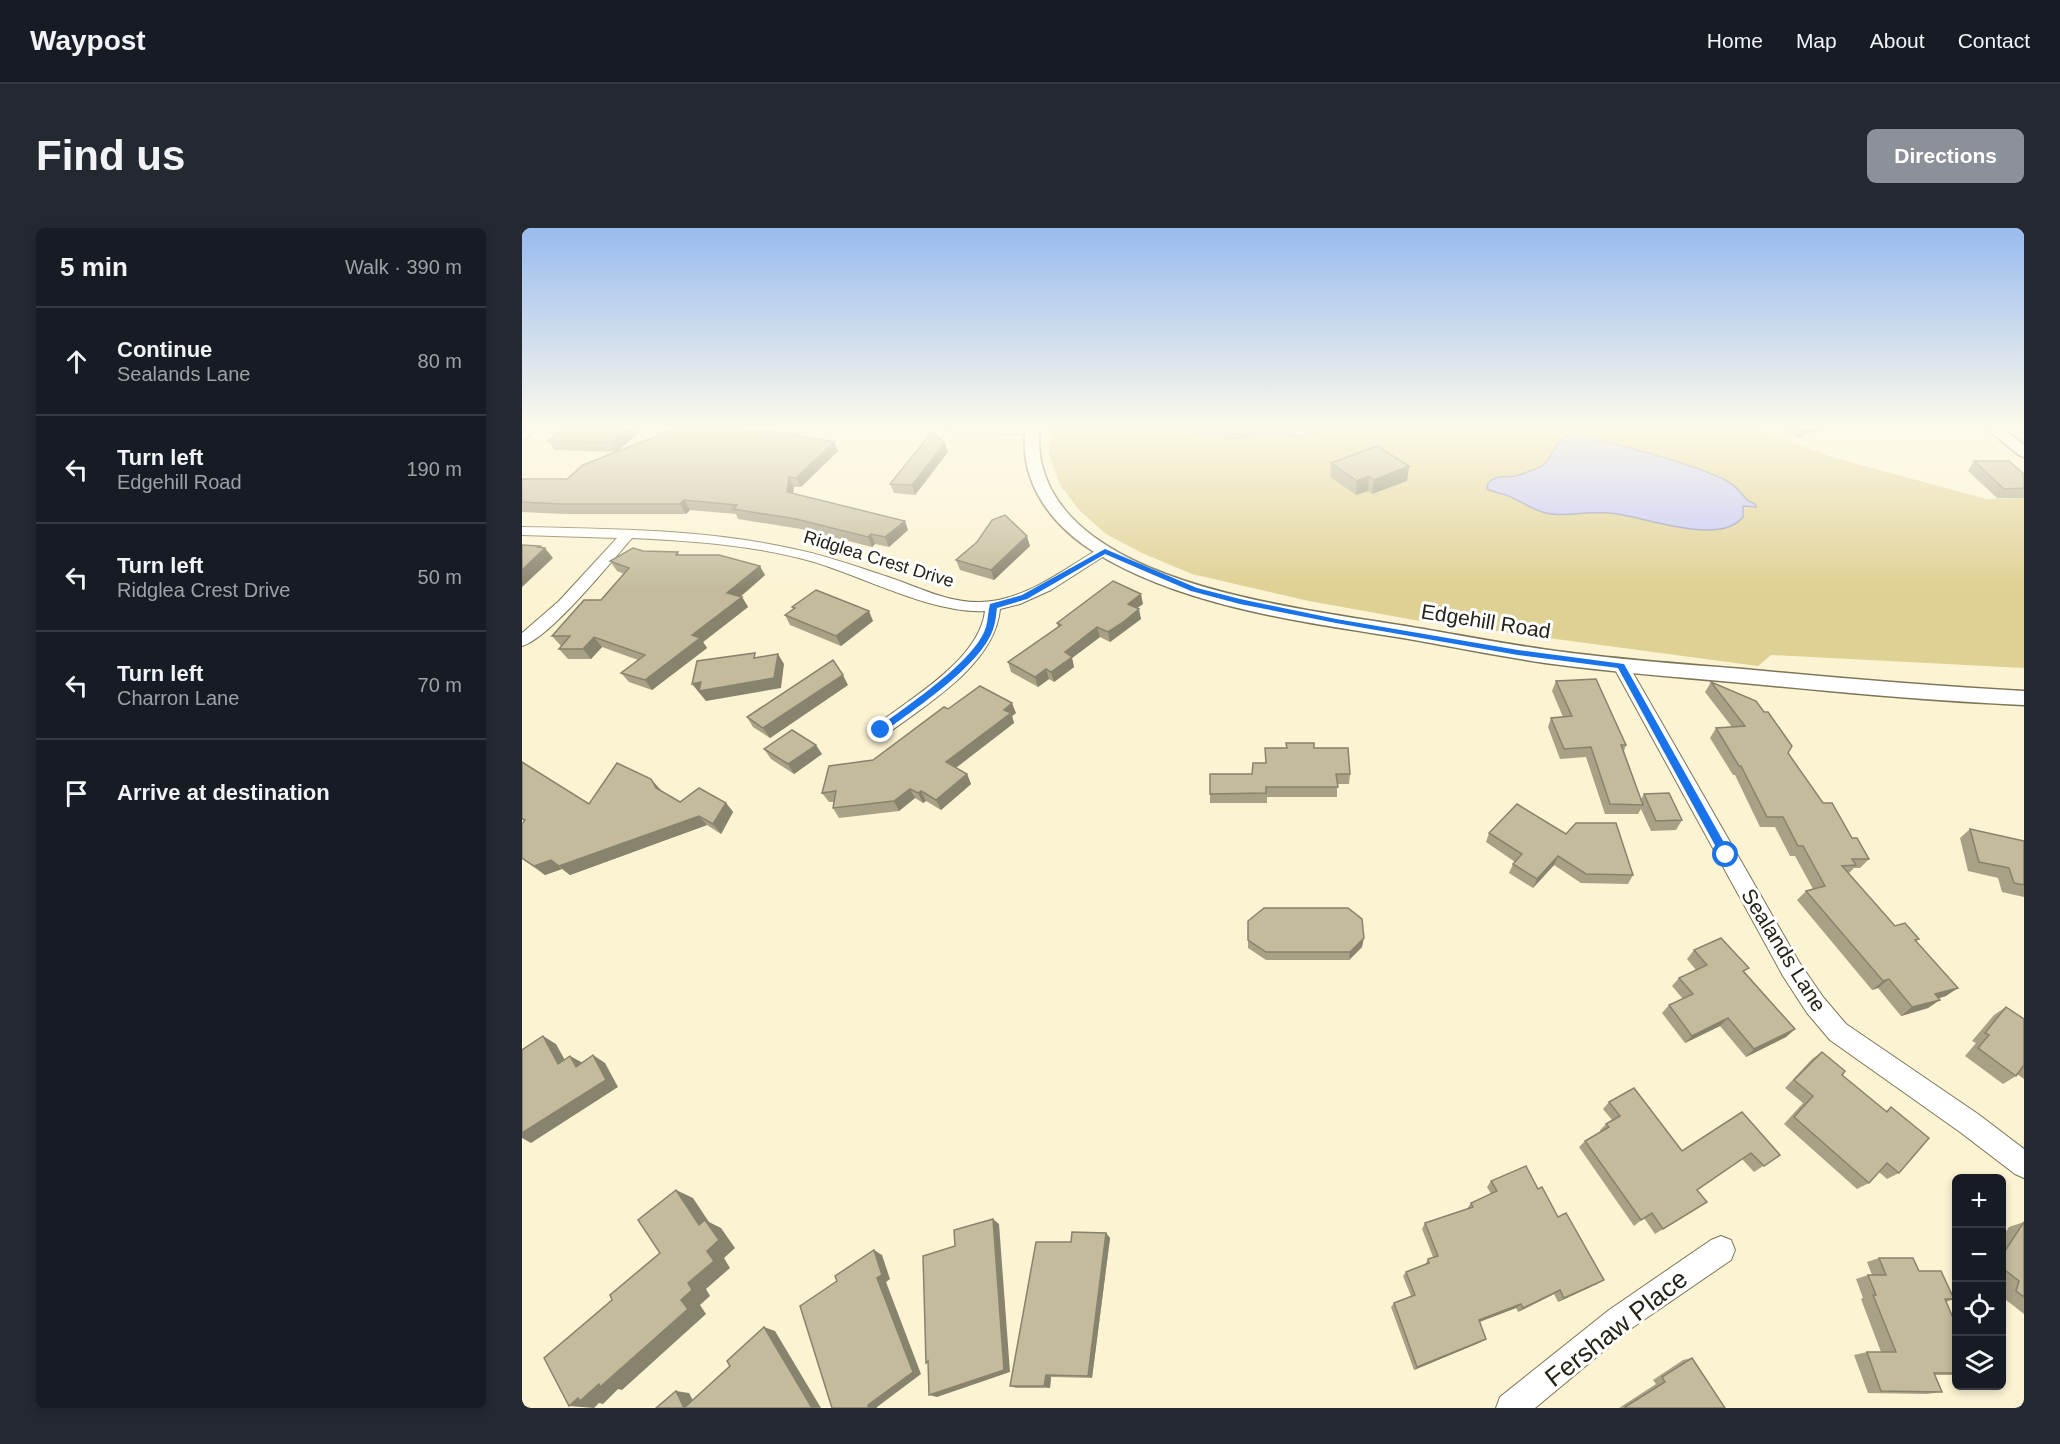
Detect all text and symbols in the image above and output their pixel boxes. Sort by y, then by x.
text: Waypost [30,25,146,56]
text: Home [1707,29,1763,52]
text: Map [1796,29,1837,52]
text: About [1870,29,1925,52]
text: Contact [1958,29,2030,52]
button: Directions [1867,129,2024,183]
text: Find us [36,132,185,179]
text: 5 min [60,252,128,282]
text: Walk · 390 m [345,256,462,278]
text: Continue [117,337,212,362]
icon: ahead [60,345,93,378]
text: 80 m [418,350,462,372]
text: Sealands Lane [117,363,250,385]
text: Turn left [117,445,203,470]
icon: left [60,453,93,486]
text: 190 m [406,458,462,480]
text: Edgehill Road [117,471,242,493]
street label: Ridglea Crest Drive [801,527,957,591]
text: Turn left [117,553,203,578]
icon: left [60,561,93,594]
text: 50 m [418,566,462,588]
text: Ridglea Crest Drive [117,579,290,601]
street label: Edgehill Road [1420,599,1552,643]
text: Turn left [117,661,203,686]
icon: left [60,669,93,702]
text: 70 m [418,674,462,696]
text: Charron Lane [117,687,239,709]
route end [867,716,893,742]
icon: arrive [60,777,93,810]
text: Arrive at destination [117,780,330,805]
route start [1712,841,1738,867]
street label: Sealands Lane [1737,884,1831,1016]
map controls [1952,1174,2006,1390]
button: + [1952,1174,2006,1228]
button: − [1952,1228,2006,1282]
street label: Fershaw Place [1539,1263,1693,1393]
button: locate [1952,1282,2006,1336]
button: layers [1952,1336,2006,1390]

